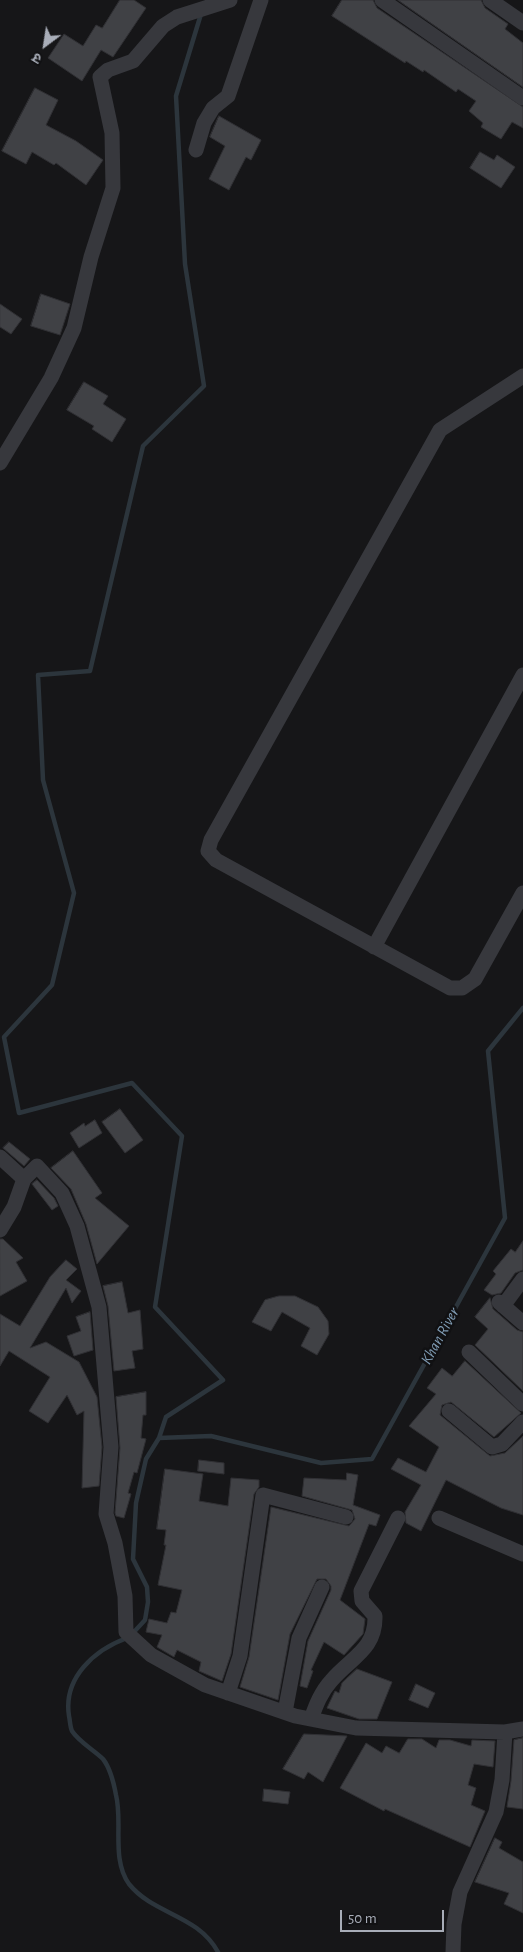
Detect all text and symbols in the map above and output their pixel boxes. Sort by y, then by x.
north arrow [20,20,70,70]
text: उ [30,50,44,66]
water label: Khan River [417,1304,463,1368]
scale bar [343,1900,447,1932]
text: 50 m [348,1911,377,1926]

